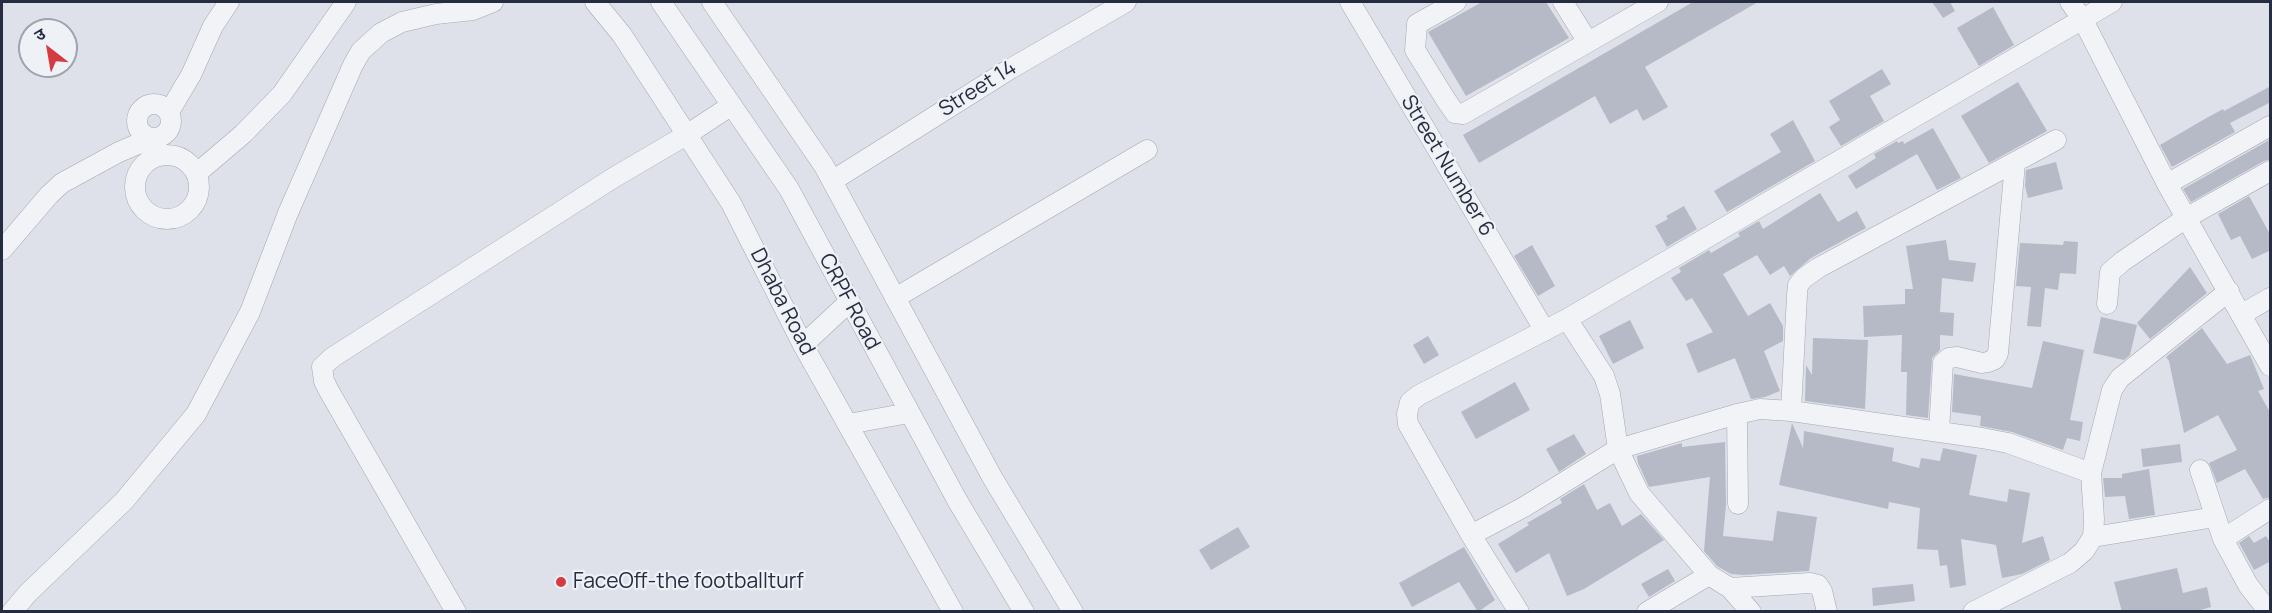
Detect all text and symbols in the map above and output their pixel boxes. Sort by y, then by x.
north arrow [18,18,78,78]
text: उ [30,22,49,46]
street label: Street 14 [935,55,1021,123]
street label: Street Number 6 [1395,91,1499,241]
street label: Dhaba Road [744,244,820,360]
street label: CRPF Road [813,250,885,354]
place label: FaceOff-the footballturf [573,569,804,595]
marker: FaceOff-the footballturf [554,575,568,589]

